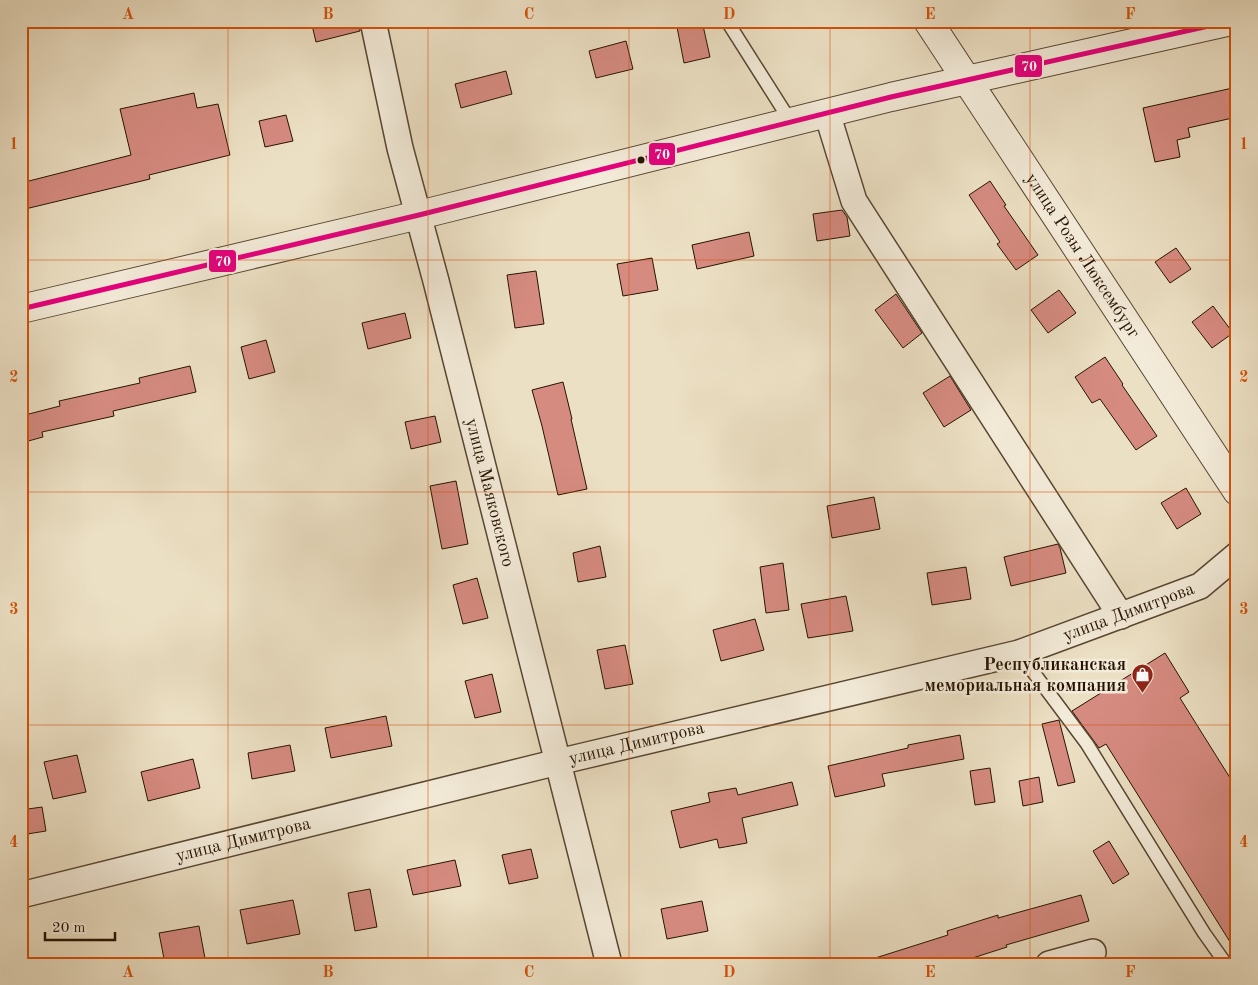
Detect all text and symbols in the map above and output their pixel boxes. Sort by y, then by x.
text: A [122,7,134,23]
text: B [322,7,334,23]
text: C [524,7,534,23]
text: D [723,7,735,23]
text: E [924,7,936,23]
text: F [1125,7,1136,23]
line badge: 70 [1014,54,1043,78]
text: 70 [1021,60,1037,74]
text: 1 [9,137,19,153]
text: 1 [1239,137,1249,153]
line badge: 70 [648,142,676,166]
text: 70 [654,148,670,162]
unlabelled marker [636,155,646,165]
street label: улица Розы Люксембург [1022,170,1143,342]
line badge: 70 [208,249,237,273]
text: 70 [215,255,231,269]
text: 2 [9,370,19,386]
text: 2 [1239,370,1249,386]
street label: улица Маяковского [462,416,517,569]
street label: улица Димитрова [1061,580,1197,645]
text: 3 [9,602,19,618]
text: 3 [1239,602,1249,618]
place label: Республиканская мемориальная компания [924,656,1126,695]
shop icon: Республиканская мемориальная компания [1130,663,1154,694]
street label: улица Димитрова [567,719,706,768]
street label: улица Димитрова [174,815,313,865]
text: 4 [9,835,19,851]
text: 4 [1239,835,1249,851]
scale bar [45,910,115,942]
text: 20 m [52,921,86,936]
text: A [122,965,134,981]
text: B [322,965,334,981]
text: C [524,965,534,981]
text: D [723,965,735,981]
text: E [924,965,936,981]
text: F [1125,965,1136,981]

